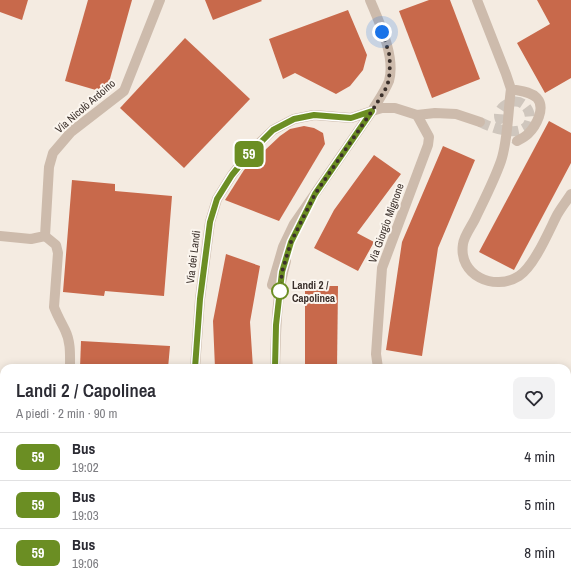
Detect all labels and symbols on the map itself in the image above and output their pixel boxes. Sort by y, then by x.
your location [372,22,392,42]
street label: Via Nicolò Ardoino [52,76,118,136]
line badge: 59 [231,141,267,167]
street label: Via Giorgio Mignone [365,181,407,265]
street label: Via dei Landi [183,230,203,284]
place label: Landi 2 / Capolinea [292,278,335,305]
marker: Landi 2 / Capolinea [271,282,289,300]

